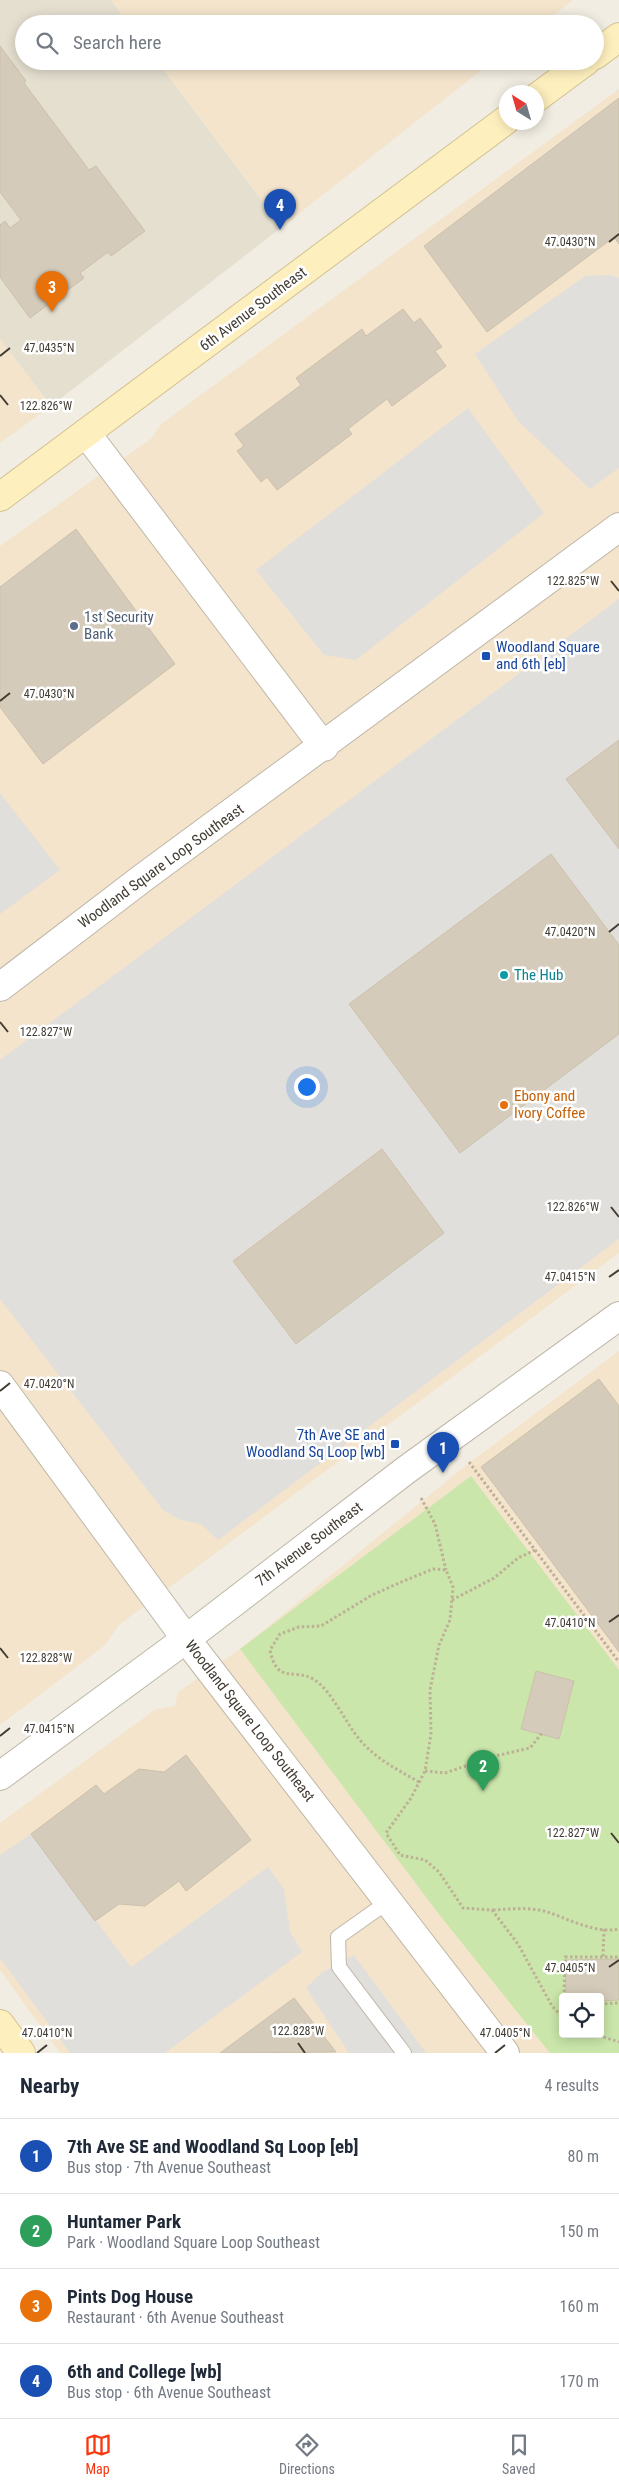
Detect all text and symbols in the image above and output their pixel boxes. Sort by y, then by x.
search box [15,15,604,70]
icon: search [33,29,61,57]
text: Search here [73,31,161,54]
north arrow [499,85,544,130]
pin: 4 [264,189,296,230]
text: 47.0430°N [545,235,595,249]
street label: 6th Avenue Southeast [196,263,310,355]
pin: 3 [36,271,68,312]
text: 47.0435°N [24,341,74,355]
text: 122.826°W [20,399,72,413]
text: 122.825°W [547,574,599,588]
place label: 1st Security Bank [84,608,154,643]
marker: 1st Security Bank [68,620,80,632]
place label: Woodland Square and 6th [eb] [496,638,600,673]
marker: Woodland Square and 6th [eb] [480,650,492,662]
text: 47.0430°N [24,687,74,701]
street label: Woodland Square Loop Southeast [75,800,247,932]
text: 47.0420°N [545,925,595,939]
place label: The Hub [514,966,563,984]
marker: The Hub [498,969,510,981]
text: 122.827°W [20,1025,72,1039]
your location [294,1074,320,1100]
place label: Ebony and Ivory Coffee [514,1087,585,1122]
marker: Ebony and Ivory Coffee [498,1099,510,1111]
text: 122.826°W [547,1200,599,1214]
text: 47.0415°N [545,1270,595,1284]
text: 47.0420°N [24,1377,74,1391]
place label: 7th Ave SE and Woodland Sq Loop [wb] [246,1426,385,1461]
pin: 1 [427,1432,459,1473]
marker: 7th Ave SE and Woodland Sq Loop [wb] [389,1438,401,1450]
street label: 7th Avenue Southeast [252,1498,366,1590]
text: 47.0410°N [545,1616,595,1630]
street label: Woodland Square Loop Southeast [181,1637,319,1805]
text: 122.828°W [20,1651,72,1665]
text: 47.0415°N [24,1722,74,1736]
pin: 2 [467,1750,499,1791]
text: 122.827°W [547,1826,599,1840]
text: 47.0405°N [545,1961,595,1975]
map controls [559,1993,604,2038]
button: locate [559,1993,604,2038]
text: 122.828°W [272,2024,324,2038]
text: 47.0410°N [22,2026,72,2040]
text: 47.0405°N [480,2026,530,2040]
text: Nearby [20,2074,79,2098]
text: 4 results [544,2076,599,2095]
text: 7th Ave SE and Woodland Sq Loop [eb] [67,2135,359,2158]
text: 1 [32,2147,40,2166]
text: 80 m [567,2147,599,2166]
text: Bus stop · 7th Avenue Southeast [67,2158,271,2177]
text: Huntamer Park [67,2210,181,2233]
text: 2 [32,2222,40,2241]
text: 150 m [560,2222,599,2241]
text: Park · Woodland Square Loop Southeast [67,2233,320,2252]
text: Pints Dog House [67,2285,193,2308]
text: 3 [32,2297,40,2316]
text: 160 m [560,2297,599,2316]
text: Restaurant · 6th Avenue Southeast [67,2308,284,2327]
text: 6th and College [wb] [67,2360,222,2383]
text: 4 [32,2372,40,2391]
text: 170 m [560,2372,599,2391]
text: Bus stop · 6th Avenue Southeast [67,2383,271,2402]
tab: Map [84,2431,112,2477]
tab: Directions [279,2431,335,2477]
tab: Saved [502,2431,535,2477]

